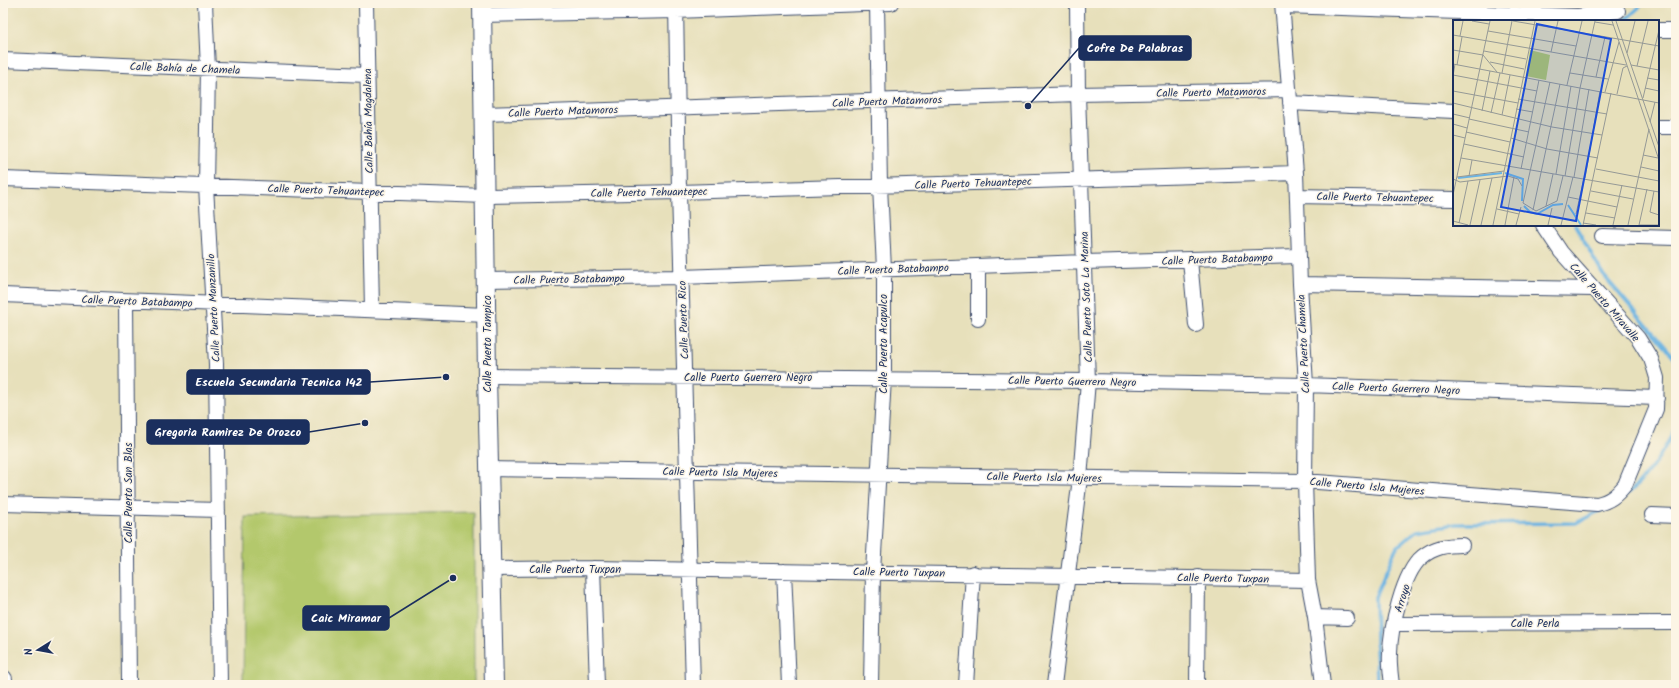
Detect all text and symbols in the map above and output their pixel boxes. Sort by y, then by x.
inset map [1453,20,1659,226]
callout: Cofre De Palabras [1079,36,1191,60]
text: Cofre De Palabras [1087,39,1184,58]
street label: Calle Bahía de Chamela [129,58,241,80]
street label: Calle Bahía Magdalena [359,68,379,174]
street label: Calle Puerto Matamoros [1156,83,1267,103]
street label: Calle Puerto Matamoros [832,91,943,113]
street label: Calle Puerto Matamoros [508,101,619,123]
street label: Calle Puerto Tehuantepec [914,173,1032,195]
street label: Calle Puerto Tehuantepec [267,180,385,202]
street label: Calle Puerto Tehuantepec [590,183,708,203]
street label: Calle Puerto Tehuantepec [1316,188,1434,208]
street label: Calle Puerto Soto La Marina [1076,231,1098,363]
street label: Calle Puerto Batabampo [1161,249,1273,271]
street label: Calle Puerto Manzanillo [202,253,226,363]
street label: Calle Puerto Batabampo [837,259,949,281]
street label: Calle Puerto Miravalle [1565,259,1644,346]
street label: Calle Puerto Batabampo [513,270,625,290]
street label: Calle Puerto Rico [674,280,694,360]
street label: Calle Puerto Batabampo [81,291,193,313]
street label: Calle Puerto Acapulco [875,294,893,394]
street label: Calle Puerto Chamela [1292,294,1316,394]
street label: Calle Puerto Tampico [479,295,497,393]
street label: Calle Puerto Guerrero Negro [684,369,812,387]
callout: Escuela Secundaria Tecnica 142 [187,370,370,394]
street label: Calle Puerto Guerrero Negro [1008,372,1136,392]
text: Escuela Secundaria Tecnica 142 [195,373,363,392]
street label: Calle Puerto Guerrero Negro [1331,378,1460,400]
callout: Gregoria Ramirez De Orozco [147,420,309,444]
text: Gregoria Ramirez De Orozco [155,423,302,442]
street label: Calle Puerto San Blas [120,442,138,543]
street label: Calle Puerto Isla Mujeres [662,463,778,483]
street label: Calle Puerto Isla Mujeres [986,468,1102,488]
street label: Calle Puerto Isla Mujeres [1309,473,1425,501]
street label: Calle Puerto Tuxpan [529,561,621,579]
street label: Calle Puerto Tuxpan [853,563,945,583]
street label: Calle Puerto Tuxpan [1177,569,1269,589]
street label: Arroyo [1390,582,1416,615]
callout: Caic Miramar [303,606,389,630]
text: Caic Miramar [311,609,382,628]
street label: Calle Perla [1511,615,1559,633]
north arrow [18,630,58,670]
text: N [20,647,39,657]

